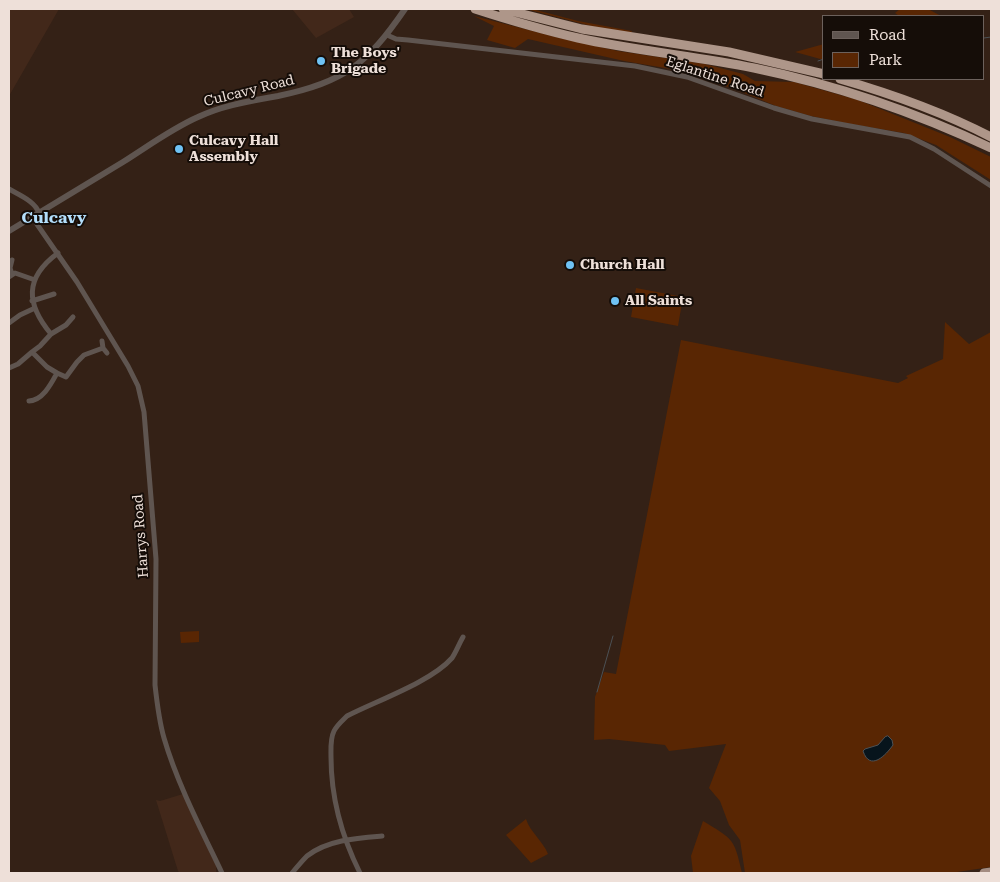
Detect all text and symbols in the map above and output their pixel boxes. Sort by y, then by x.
legend [822,15,985,80]
text: Road [869,26,906,44]
place label: The Boys' Brigade [331,45,400,78]
text: Park [869,51,902,69]
street label: Eglantine Road [664,53,766,101]
marker: The Boys' Brigade [315,55,327,67]
street label: Culcavy Road [202,72,296,110]
place label: Culcavy Hall Assembly [189,133,278,166]
marker: Culcavy Hall Assembly [173,143,185,155]
district label: Culcavy [22,208,86,228]
place label: Church Hall [580,257,665,273]
marker: Church Hall [564,259,576,271]
place label: All Saints [625,293,692,309]
marker: All Saints [609,295,621,307]
street label: Harrys Road [130,494,152,578]

